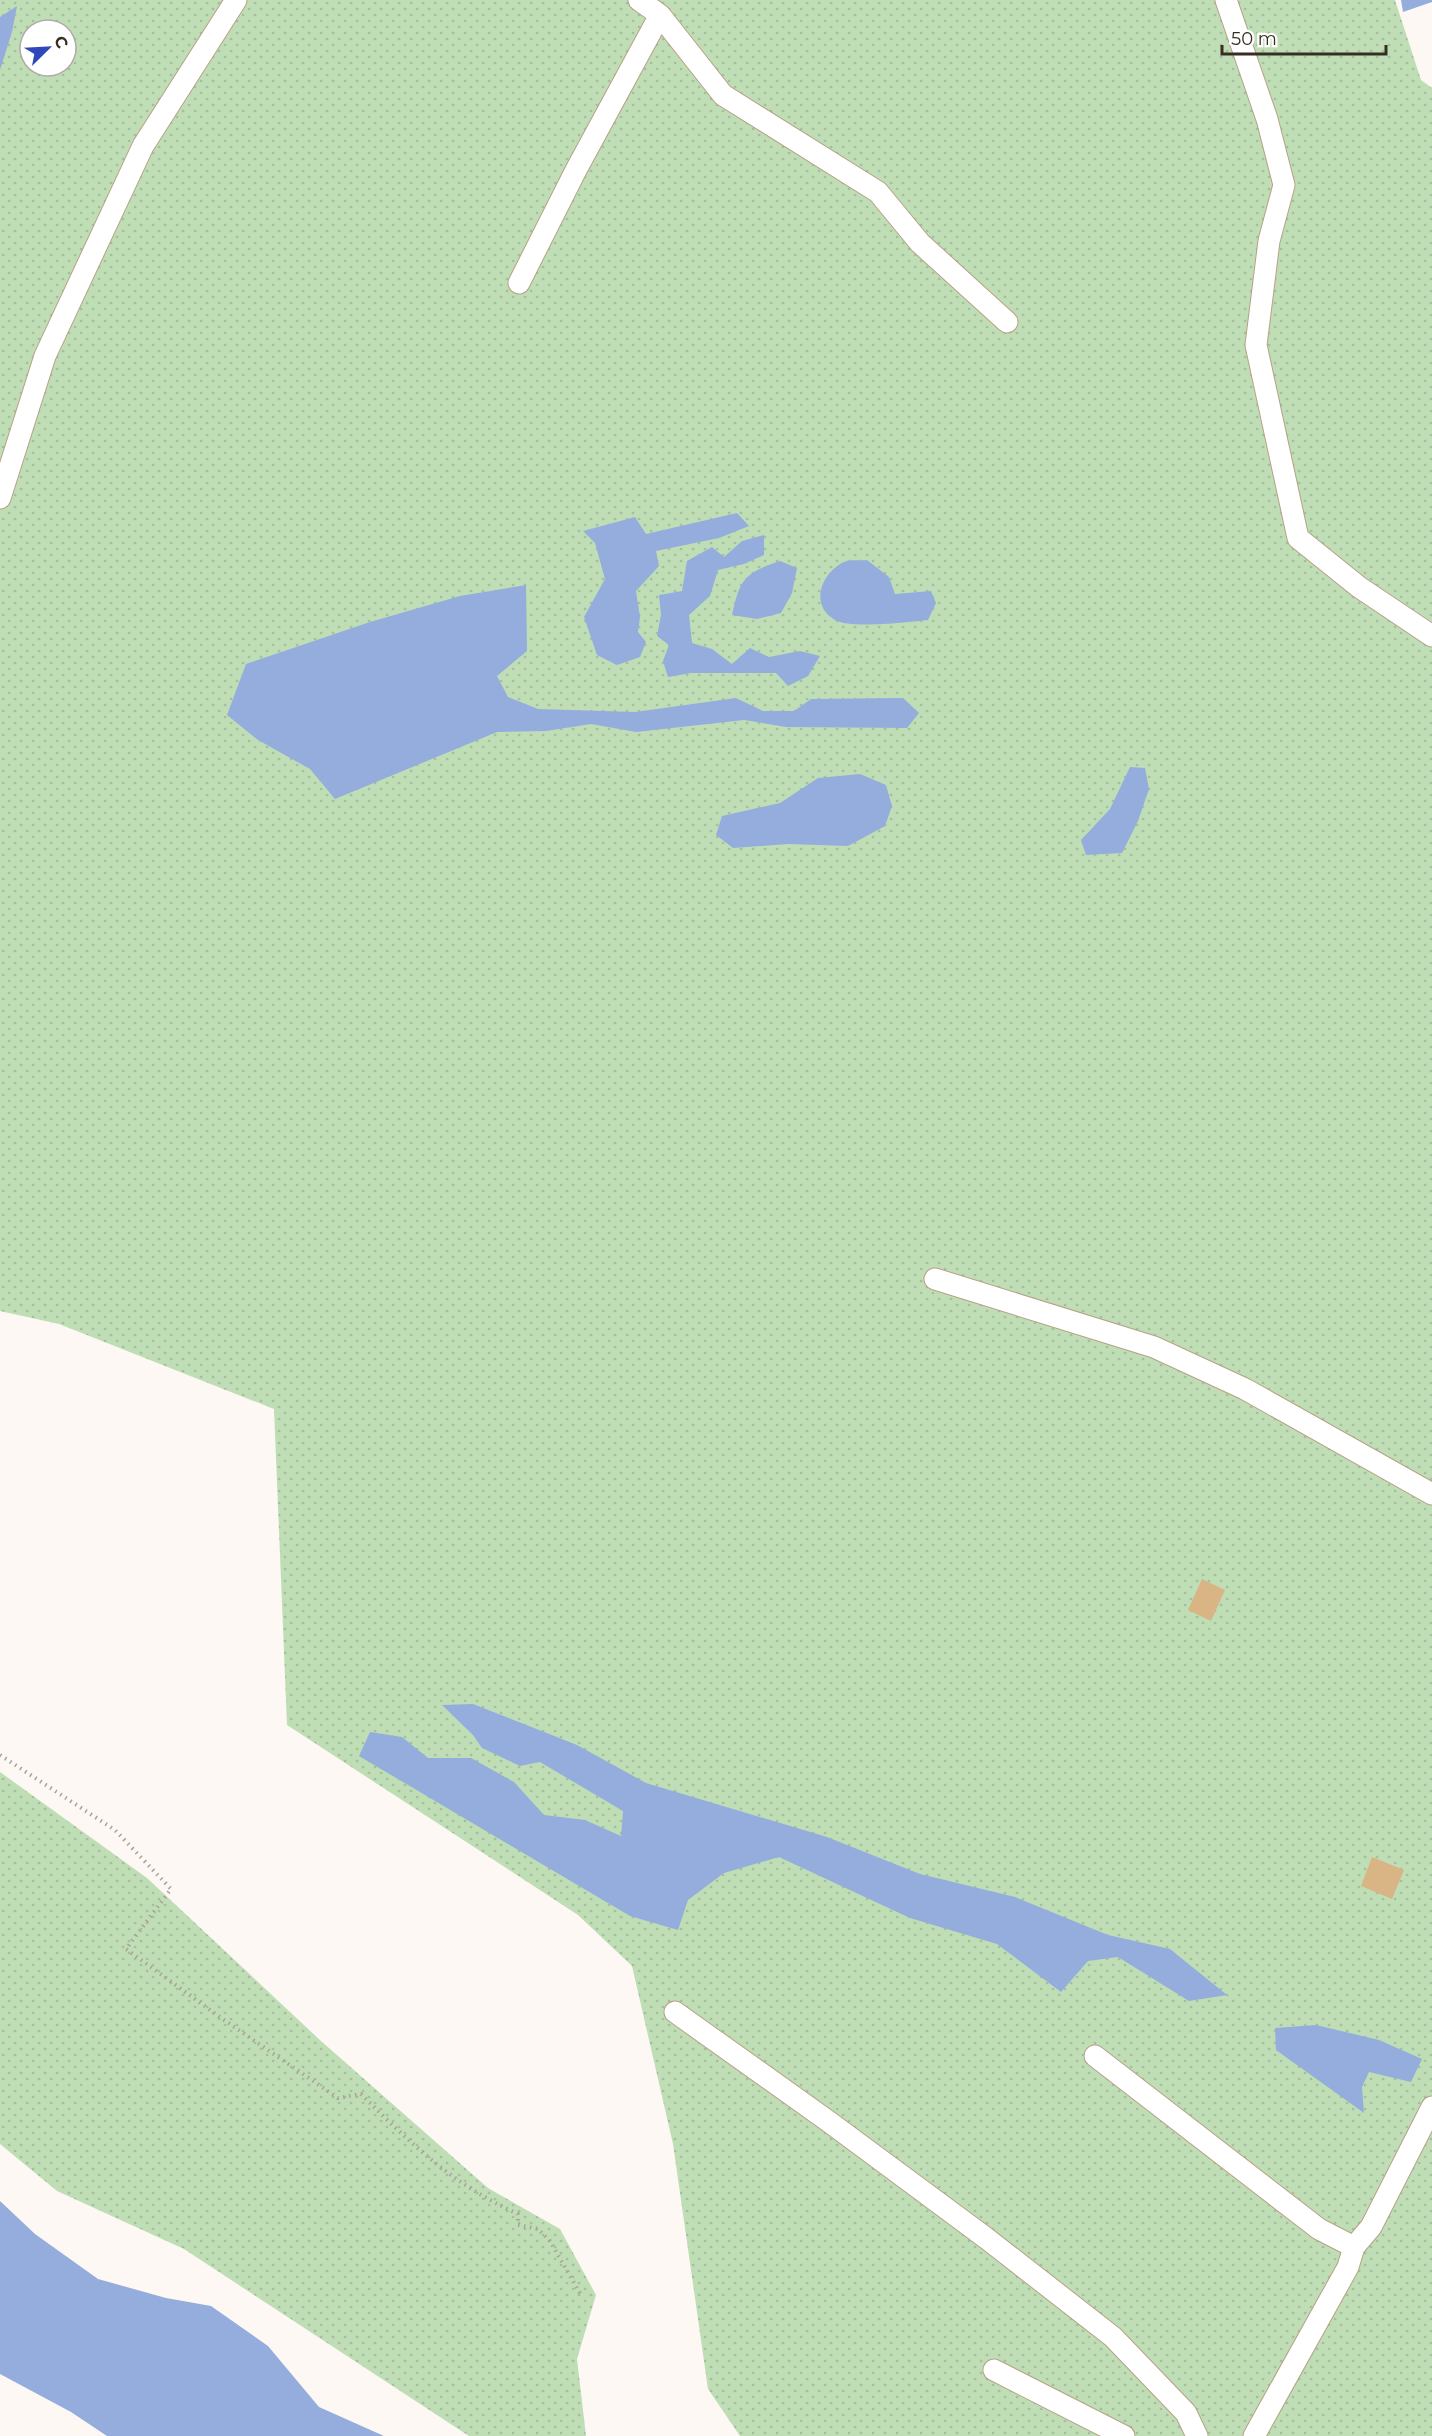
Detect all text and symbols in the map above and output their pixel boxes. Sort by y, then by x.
north arrow [18,18,78,78]
scale bar [1222,18,1386,56]
text: 50 m [1231,28,1277,50]
text: С [50,33,72,52]

